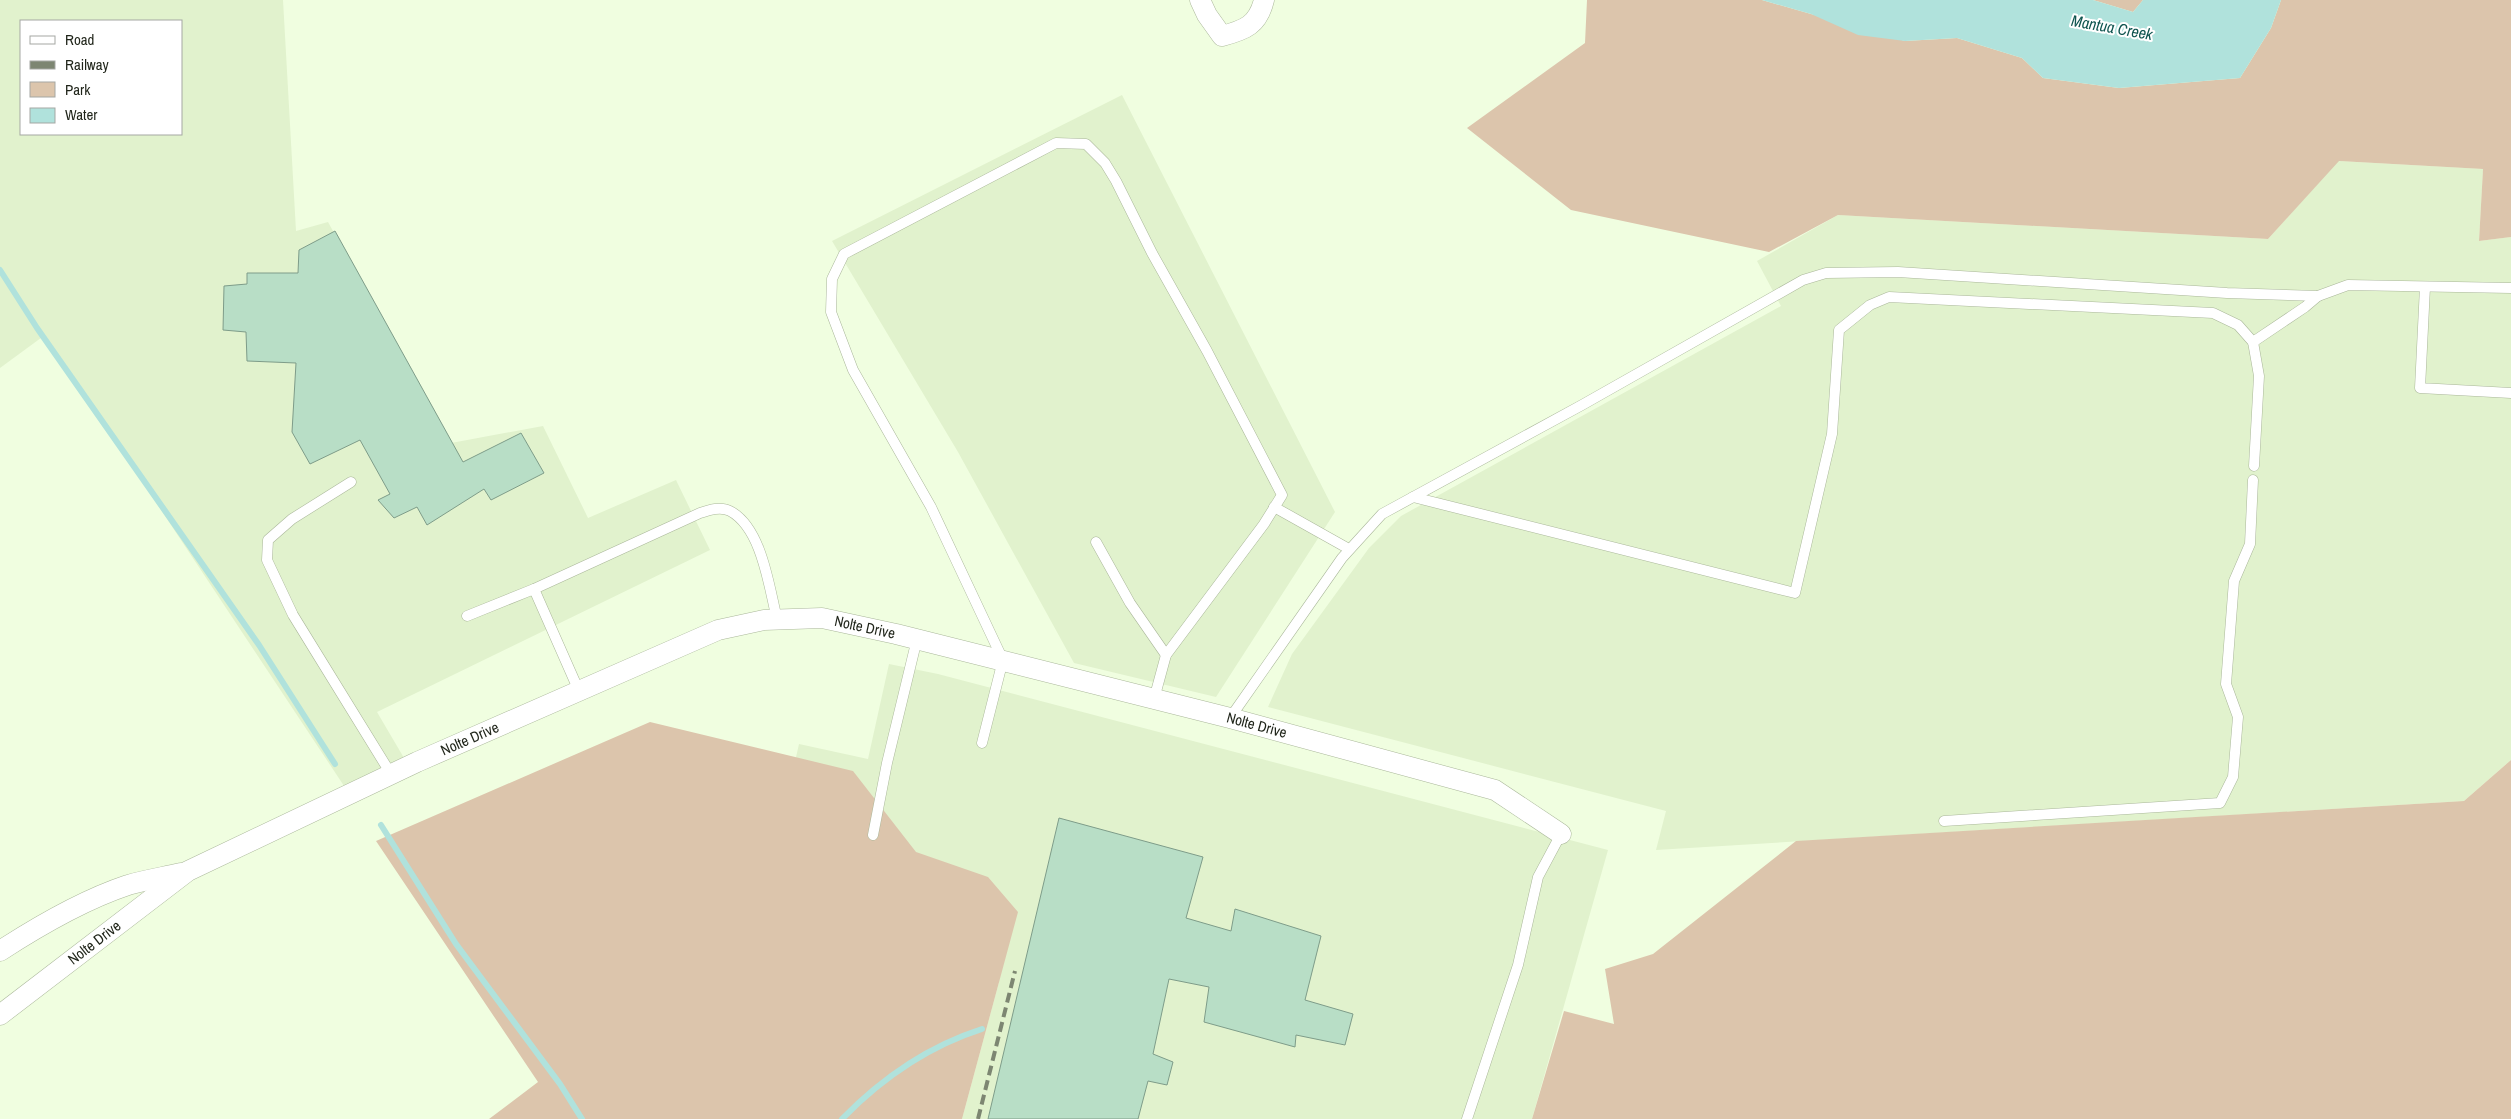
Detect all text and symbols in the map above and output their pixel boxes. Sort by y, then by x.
water label: Mantua Creek [2070,9,2155,45]
legend [20,20,182,135]
text: Road [65,29,94,50]
text: Railway [65,54,110,75]
text: Park [65,79,91,100]
text: Water [65,104,97,125]
street label: Nolte Drive [833,610,897,644]
street label: Nolte Drive [1224,707,1289,743]
street label: Nolte Drive [437,716,502,760]
street label: Nolte Drive [63,915,125,969]

